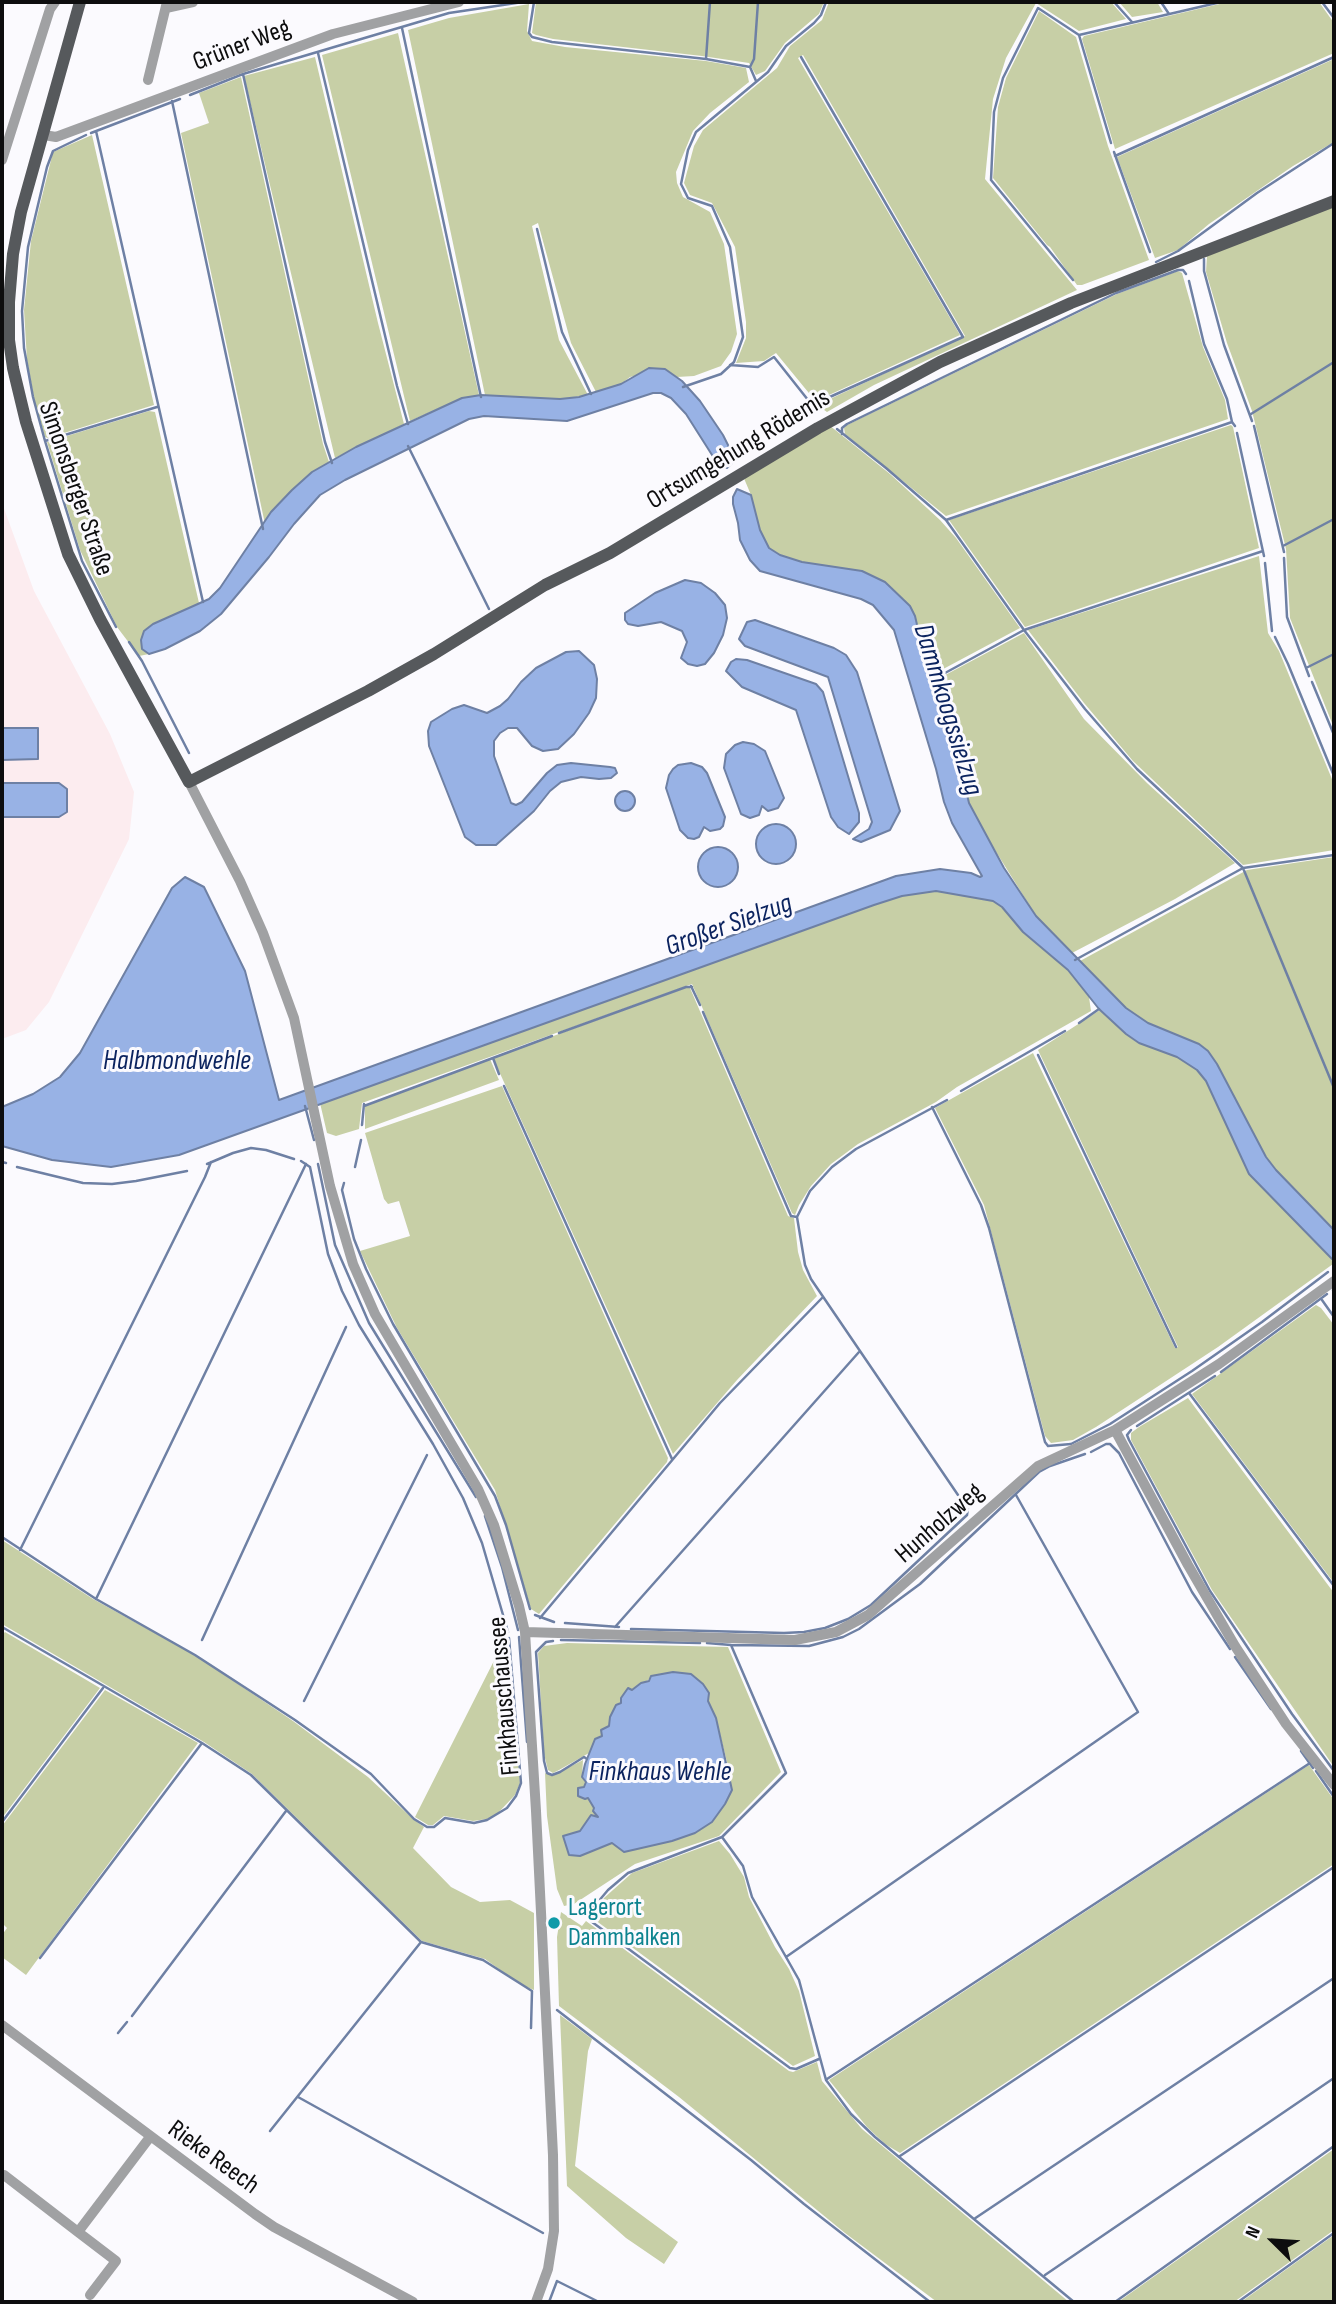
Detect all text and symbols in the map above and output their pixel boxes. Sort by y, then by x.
street label: Grüner Weg [189,13,295,79]
street label: Ortsumgehung Rödemis [642,383,836,517]
street label: Simonsberger Straße [31,398,119,580]
water label: Dammkoogssielzug [905,620,989,800]
water label: Großer Sielzug [661,888,797,964]
water label: Halbmondwehle [103,1045,251,1079]
street label: Hunholzweg [890,1477,990,1571]
street label: Finkhauschaussee [483,1615,527,1777]
water label: Finkhaus Wehle [589,1756,731,1790]
place label: Lagerort Dammbalken [568,1892,681,1954]
marker: Lagerort Dammbalken [546,1915,562,1931]
street label: Rieke Reech [161,2114,265,2202]
north arrow [1238,2206,1308,2276]
text: N [1241,2223,1266,2242]

